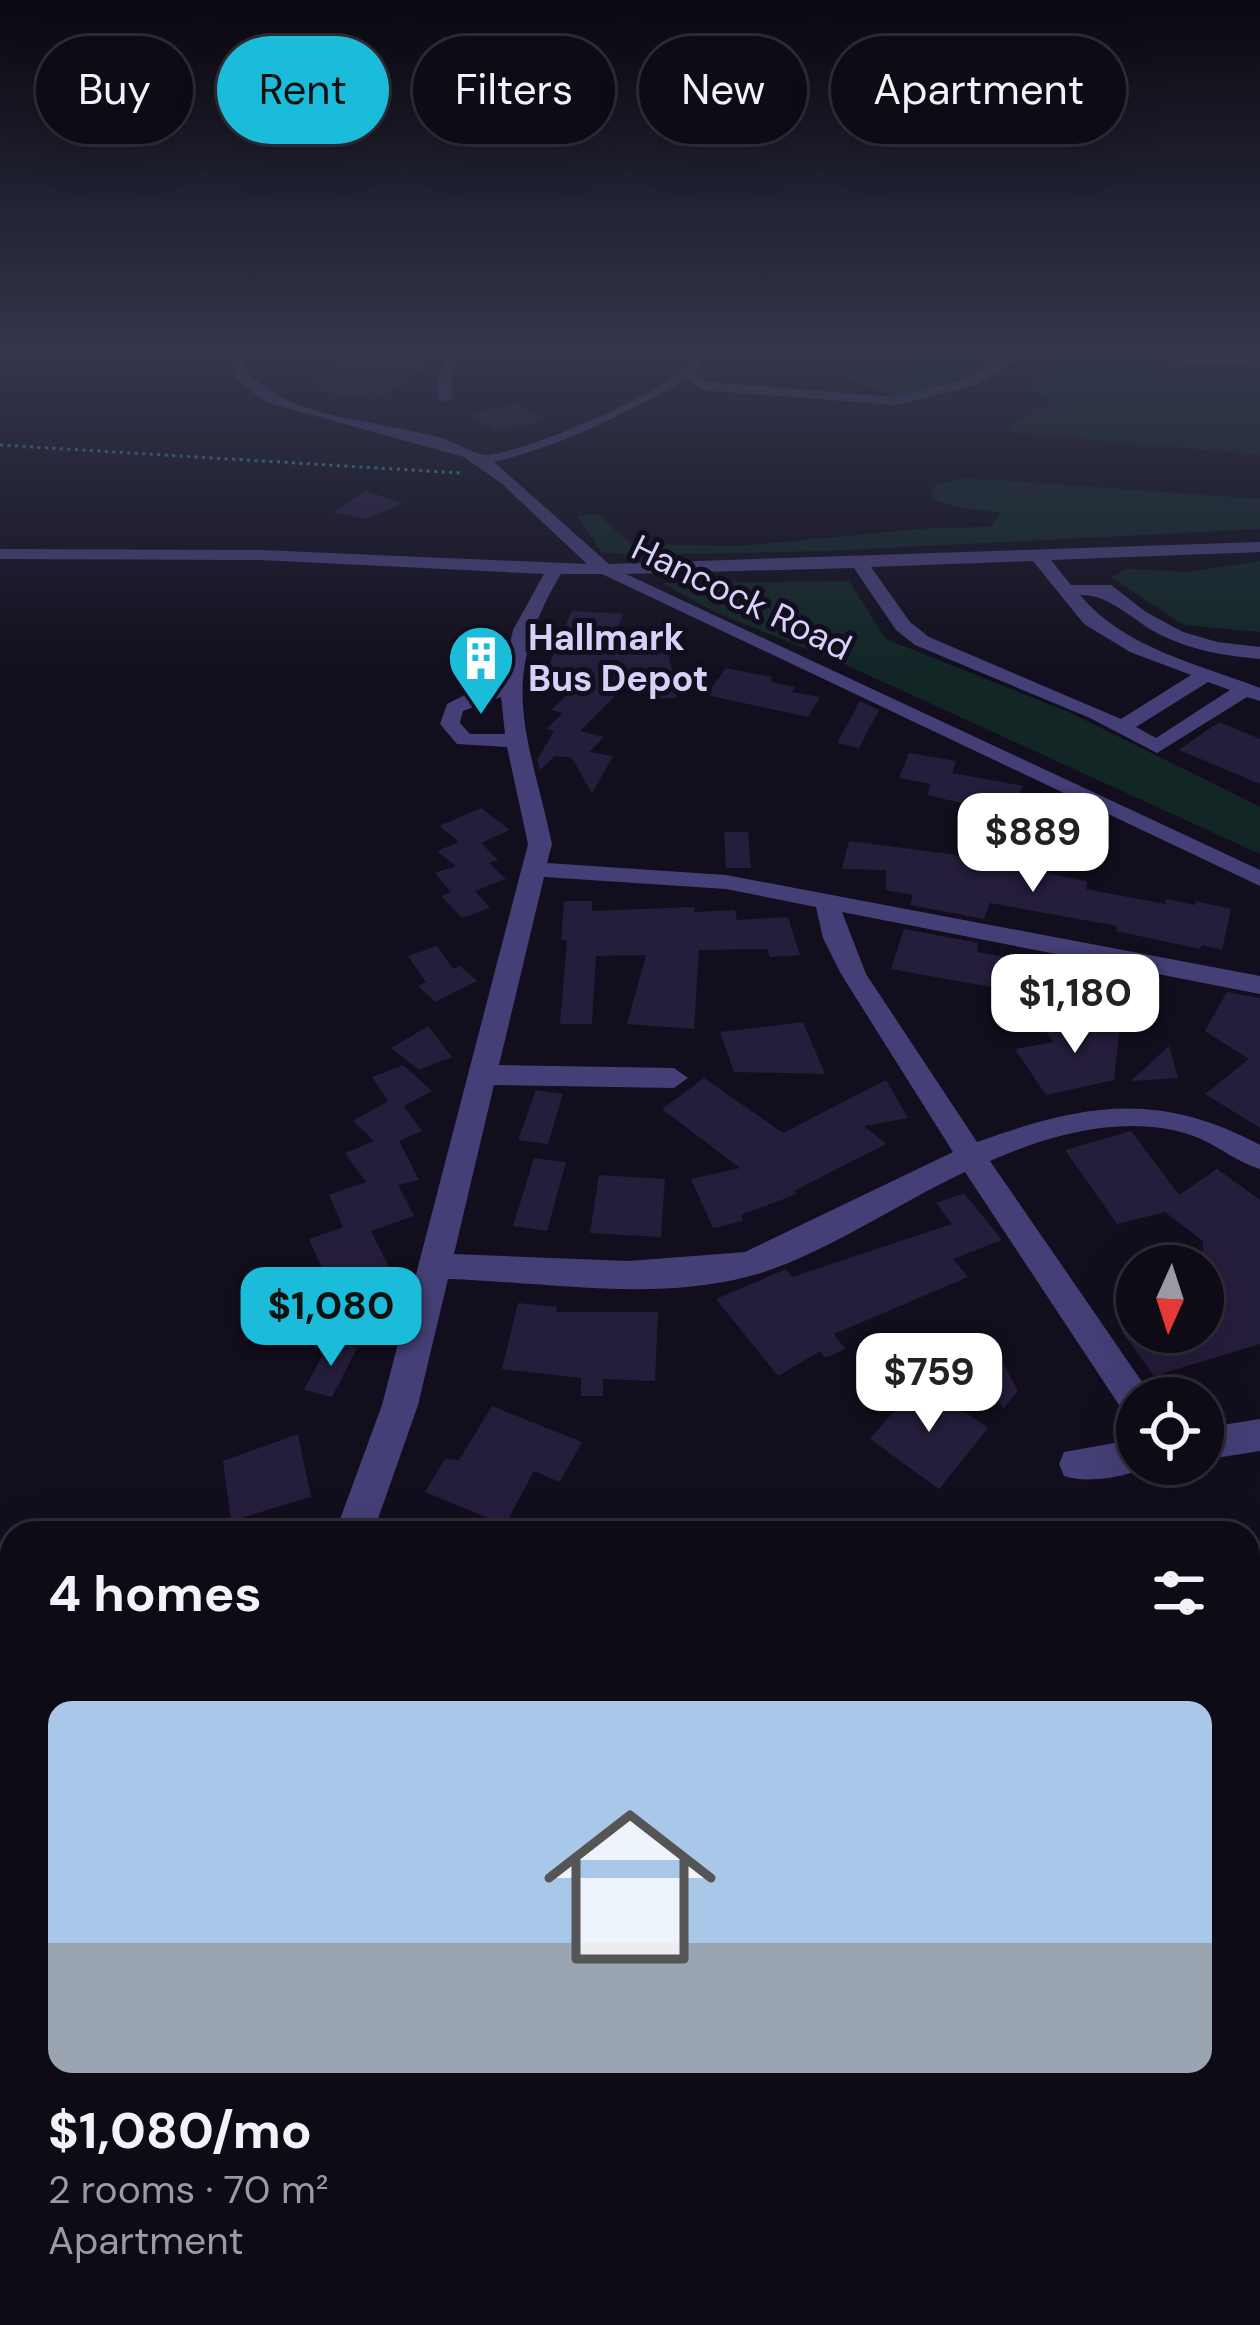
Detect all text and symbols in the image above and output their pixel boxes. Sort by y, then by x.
chip: Buy [36,36,193,144]
chip: Rent [217,36,389,144]
chip: Filters [413,36,615,144]
chip: New [639,36,807,144]
chip: Apartment [831,36,1126,144]
street label: Hancock Road [624,524,859,671]
place label: Hallmark Bus Depot [528,614,708,702]
building icon: Hallmark Bus Depot [446,623,516,717]
pin: $889 [962,793,1104,895]
text: $889 [985,806,1081,857]
pin: $1,180 [977,954,1173,1056]
text: $1,180 [1018,967,1132,1018]
north arrow [1116,1245,1224,1353]
map controls [1116,1245,1224,1485]
pin: $1,080 [233,1267,429,1369]
text: $1,080 [268,1280,394,1331]
pin: $759 [858,1333,1000,1435]
text: $759 [883,1346,975,1397]
button: locate [1116,1377,1224,1485]
text: 4 homes [48,1560,262,1627]
icon: filters [1146,1560,1212,1626]
icon: home [522,1779,738,1995]
text: $1,080/mo [48,2097,312,2164]
text: 2 rooms · 70 m² [48,2164,329,2215]
text: Apartment [48,2215,244,2266]

